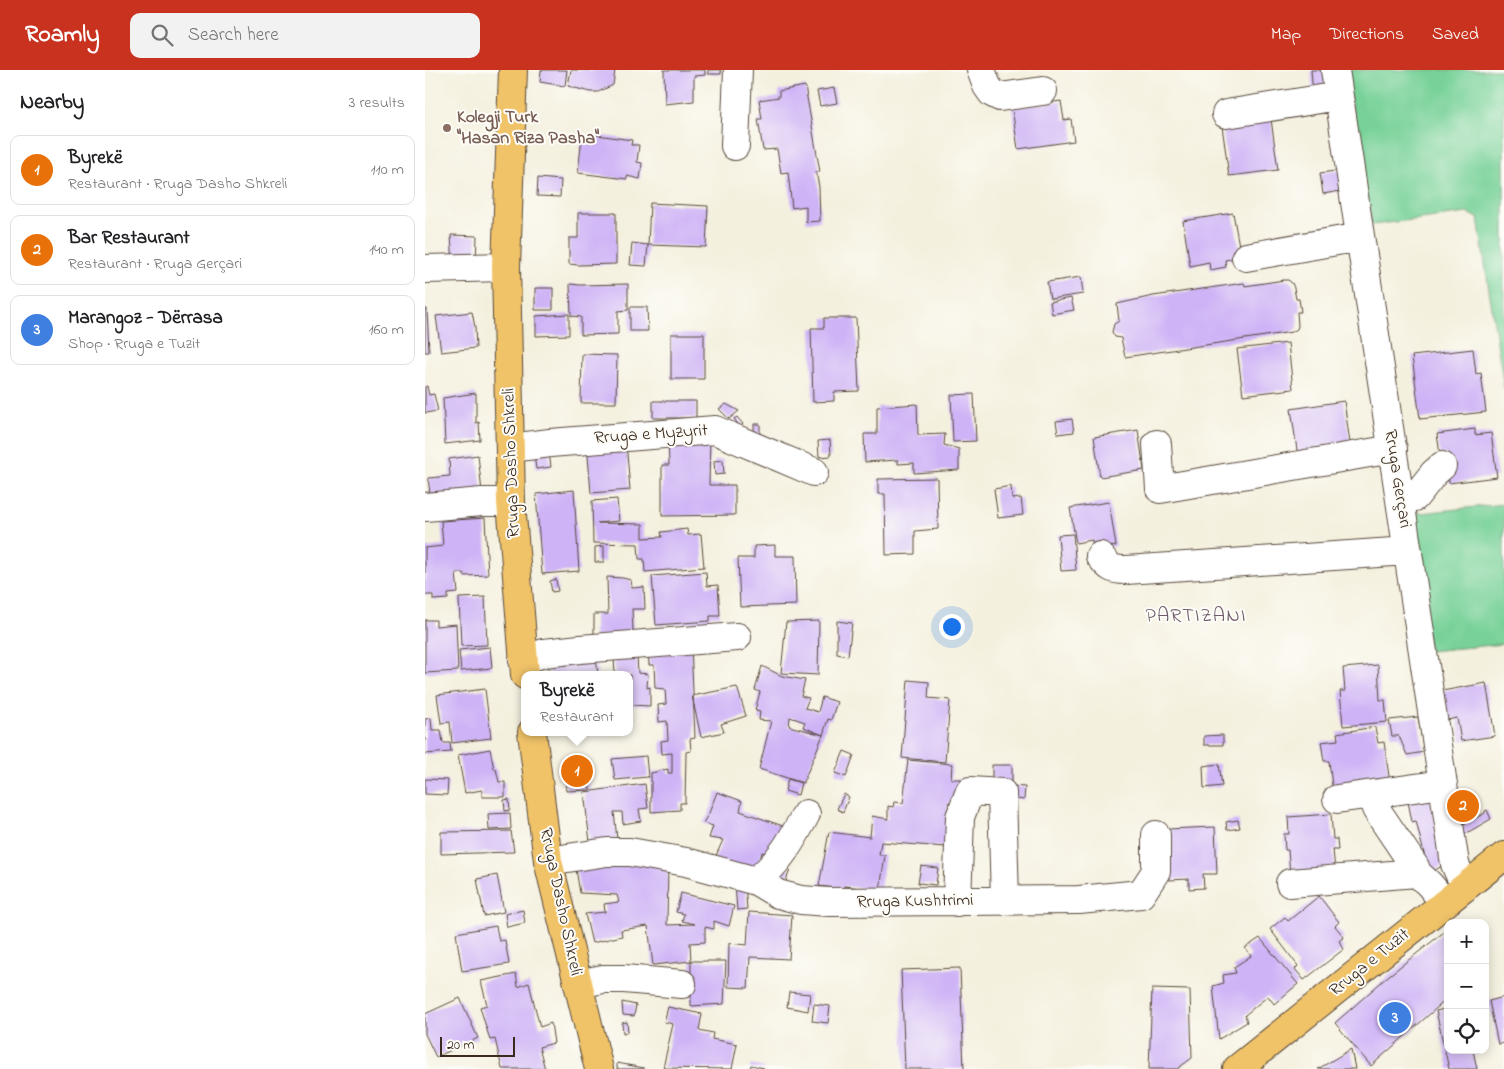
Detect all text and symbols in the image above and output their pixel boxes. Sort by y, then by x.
search box [130,13,480,58]
text: Roamly [25,18,100,53]
icon: search [148,21,176,49]
text: Search here [188,22,279,49]
text: Map [1271,22,1301,48]
text: Directions [1329,22,1404,48]
text: Saved [1432,22,1479,48]
text: Nearby [20,88,84,118]
text: 3 results [349,91,405,115]
place label: Kolegji Turk "Hasan Riza Pasha" [456,105,600,152]
marker: Kolegji Turk "Hasan Riza Pasha" [441,122,453,134]
text: Byrekë [68,145,123,172]
text: 1 [34,158,40,182]
text: 110 m [370,158,404,182]
text: Restaurant · Rruga Dasho Shkreli [68,172,287,196]
text: Bar Restaurant [68,225,190,252]
text: 2 [33,238,41,262]
text: 140 m [369,238,404,262]
text: Restaurant · Rruga Gerçari [68,252,242,276]
text: Marangoz - Dërrasa [68,305,223,332]
text: 3 [34,318,40,342]
text: 160 m [369,318,404,342]
text: Shop · Rruga e Tuzit [68,332,201,356]
street label: Rruga Dasho Shkreli [496,387,529,539]
street label: Rruga e Myzyrit [593,418,709,453]
street label: Rruga Gerçari [1375,428,1418,530]
district label: PARTIZANI [1146,602,1246,631]
your location [939,614,965,640]
popup [521,671,633,736]
text: Byrekë [540,678,595,705]
text: Restaurant [540,705,614,729]
pin: 1 [561,752,593,790]
pin: 2 [1447,787,1479,825]
street label: Rruga Dasho Shkreli [531,826,588,979]
street label: Rruga Kushtrimi [856,888,974,917]
map controls [1444,919,1489,1054]
button: + [1444,919,1489,964]
street label: Rruga e Tuzit [1324,922,1416,1004]
button: − [1444,964,1489,1009]
pin: 3 [1379,999,1411,1037]
button: locate [1444,1009,1489,1054]
scale bar [440,1034,515,1057]
text: 20 m [447,1035,474,1056]

